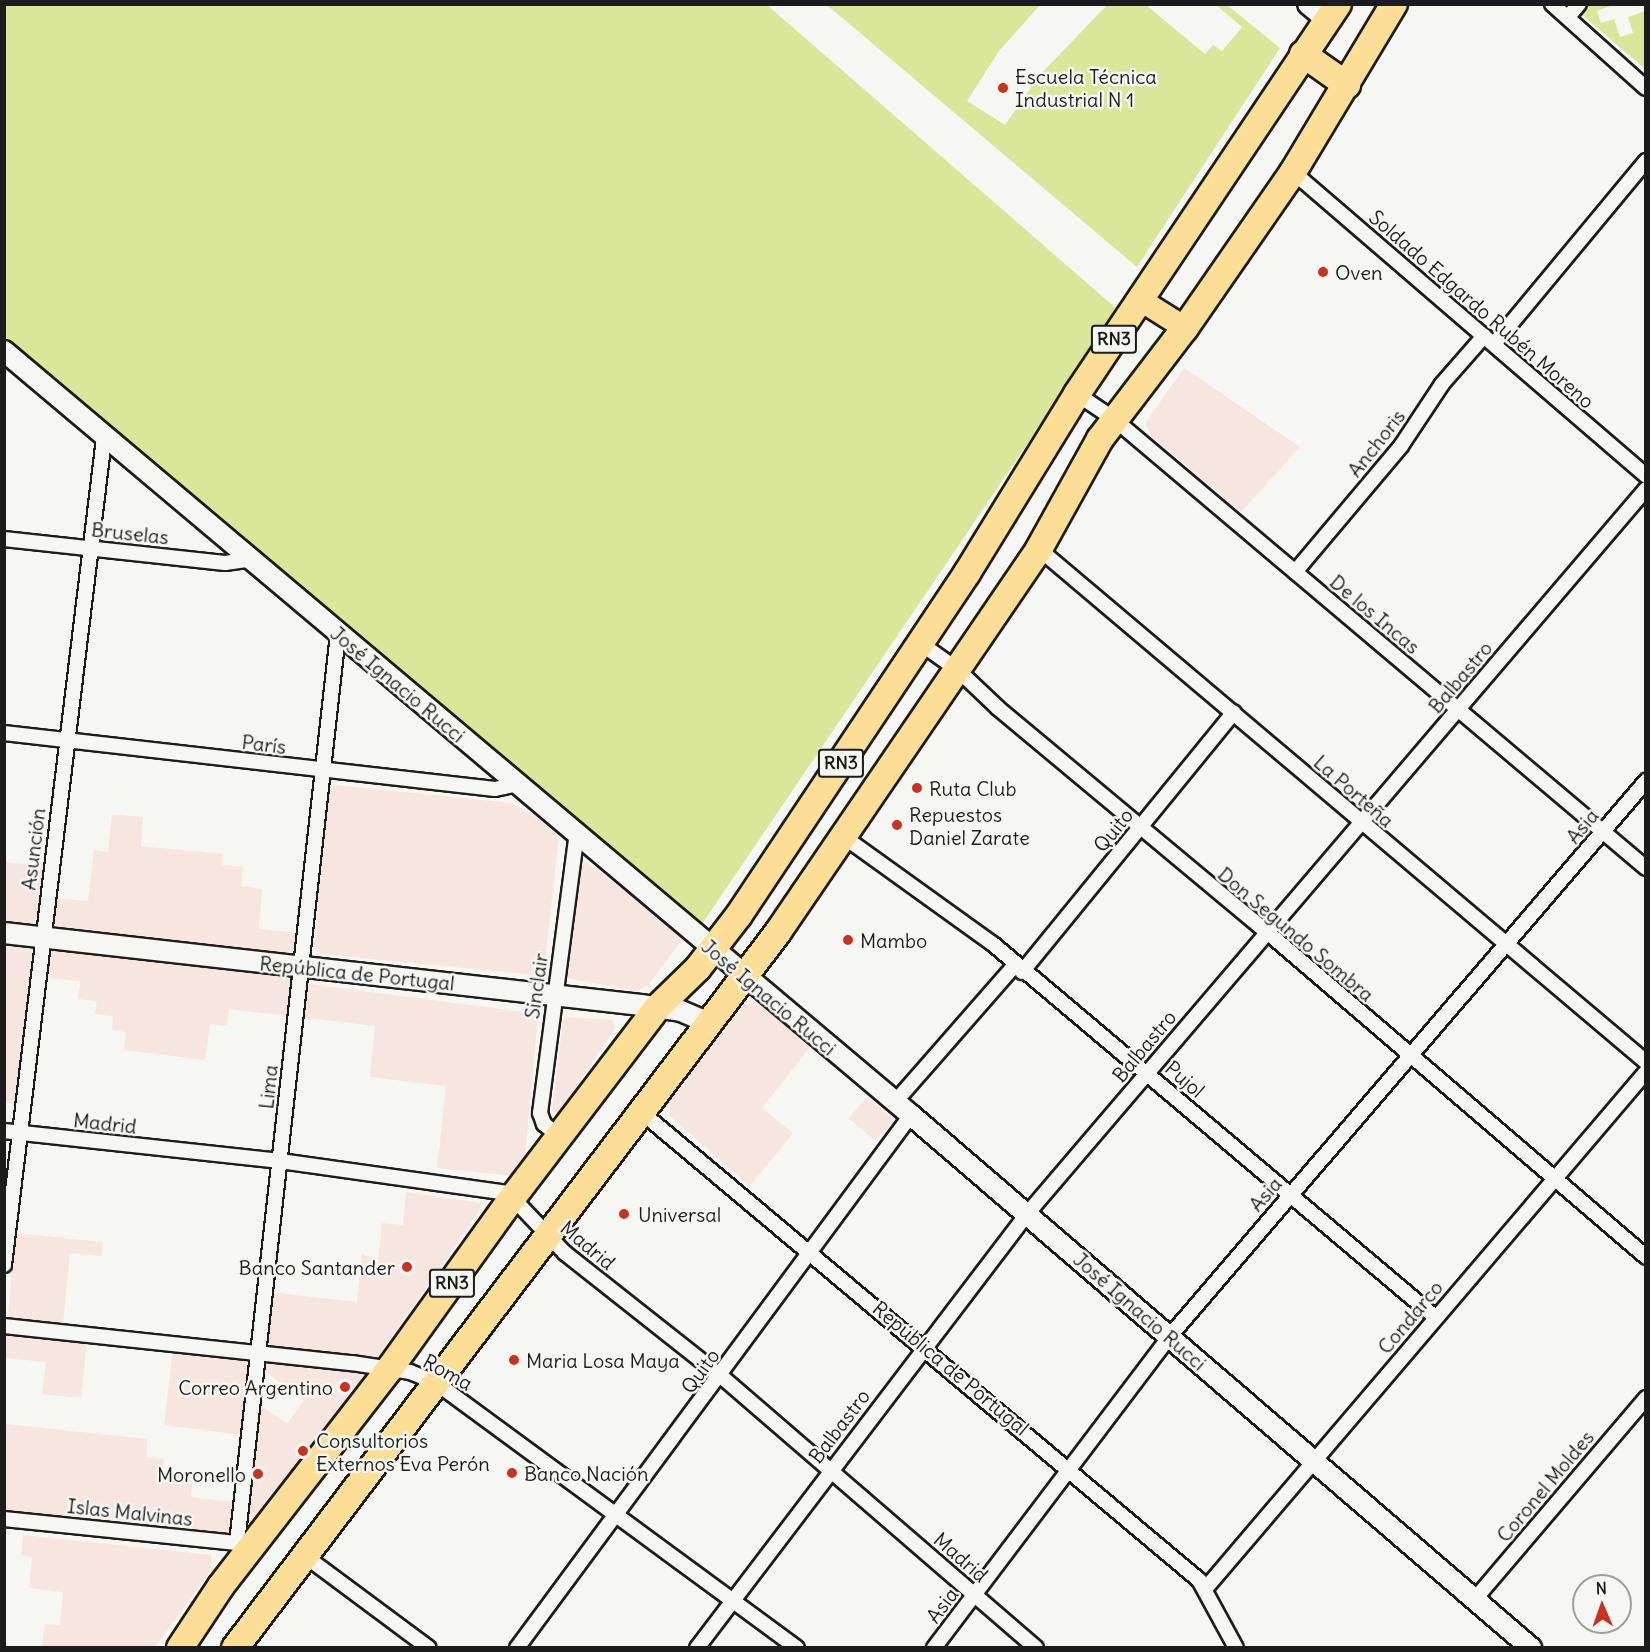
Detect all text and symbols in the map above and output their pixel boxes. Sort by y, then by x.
place label: Escuela Técnica Industrial N 1 [1015,64,1157,111]
marker: Escuela Técnica Industrial N 1 [996,81,1010,95]
street label: Soldado Edgardo Rubén Moreno [1365,205,1599,413]
place label: Oven [1335,260,1383,284]
marker: Oven [1316,265,1330,279]
road number: RN3 [1090,324,1138,354]
street label: Anchoris [1342,404,1410,482]
street label: Bruselas [90,517,170,549]
street label: De los Incas [1325,569,1425,659]
street label: José Ignacio Rucci [326,621,470,747]
street label: Balbastro [1423,636,1497,718]
street label: París [240,729,288,759]
road number: RN3 [817,748,865,778]
street label: La Porteña [1309,750,1399,832]
place label: Ruta Club [929,776,1017,800]
marker: Ruta Club [910,781,924,795]
place label: Repuestos Daniel Zarate [909,802,1030,849]
street label: Quito [1088,803,1138,857]
street label: Asia [1561,804,1603,848]
street label: Asunción [16,807,50,891]
marker: Repuestos Daniel Zarate [890,818,904,832]
street label: Don Segundo Sombra [1213,862,1379,1006]
place label: Mambo [860,928,927,952]
marker: Mambo [841,933,855,947]
street label: José Ignacio Rucci [697,934,841,1060]
street label: República de Portugal [258,951,456,995]
street label: Sinclair [520,952,552,1020]
street label: Balbastro [1107,1005,1181,1087]
street label: Pujol [1161,1056,1209,1102]
street label: Lima [254,1064,282,1110]
street label: Madrid [72,1108,138,1138]
street label: Asia [1244,1172,1286,1216]
place label: Universal [638,1202,721,1226]
marker: Universal [615,1205,633,1223]
street label: Madrid [556,1215,620,1275]
street label: José Ignacio Rucci [1069,1247,1211,1375]
place label: Banco Santander [239,1255,395,1279]
marker: Banco Santander [400,1260,414,1274]
road number: RN3 [428,1268,476,1298]
street label: Condarco [1372,1276,1448,1358]
street label: República de Portugal [868,1296,1034,1440]
street label: Quito [676,1344,724,1398]
place label: Maria Losa Maya [526,1348,680,1372]
street label: Roma [419,1349,477,1395]
marker: Maria Losa Maya [507,1353,521,1367]
place label: Correo Argentino [178,1375,333,1399]
marker: Correo Argentino [338,1380,352,1394]
street label: Balbastro [803,1384,875,1468]
street label: Coronel Moldes [1491,1425,1599,1547]
place label: Consultorios Externos Eva Perón [316,1428,490,1475]
marker: Consultorios Externos Eva Perón [294,1442,312,1460]
place label: Banco Nación [524,1461,649,1485]
place label: Moronello [157,1462,246,1486]
marker: Banco Nación [505,1466,519,1480]
marker: Moronello [251,1467,265,1481]
street label: Islas Malvinas [66,1493,194,1531]
street label: Madrid [929,1527,993,1587]
north arrow [1572,1574,1632,1634]
text: N [1596,1578,1607,1598]
street label: Asia [921,1583,963,1627]

